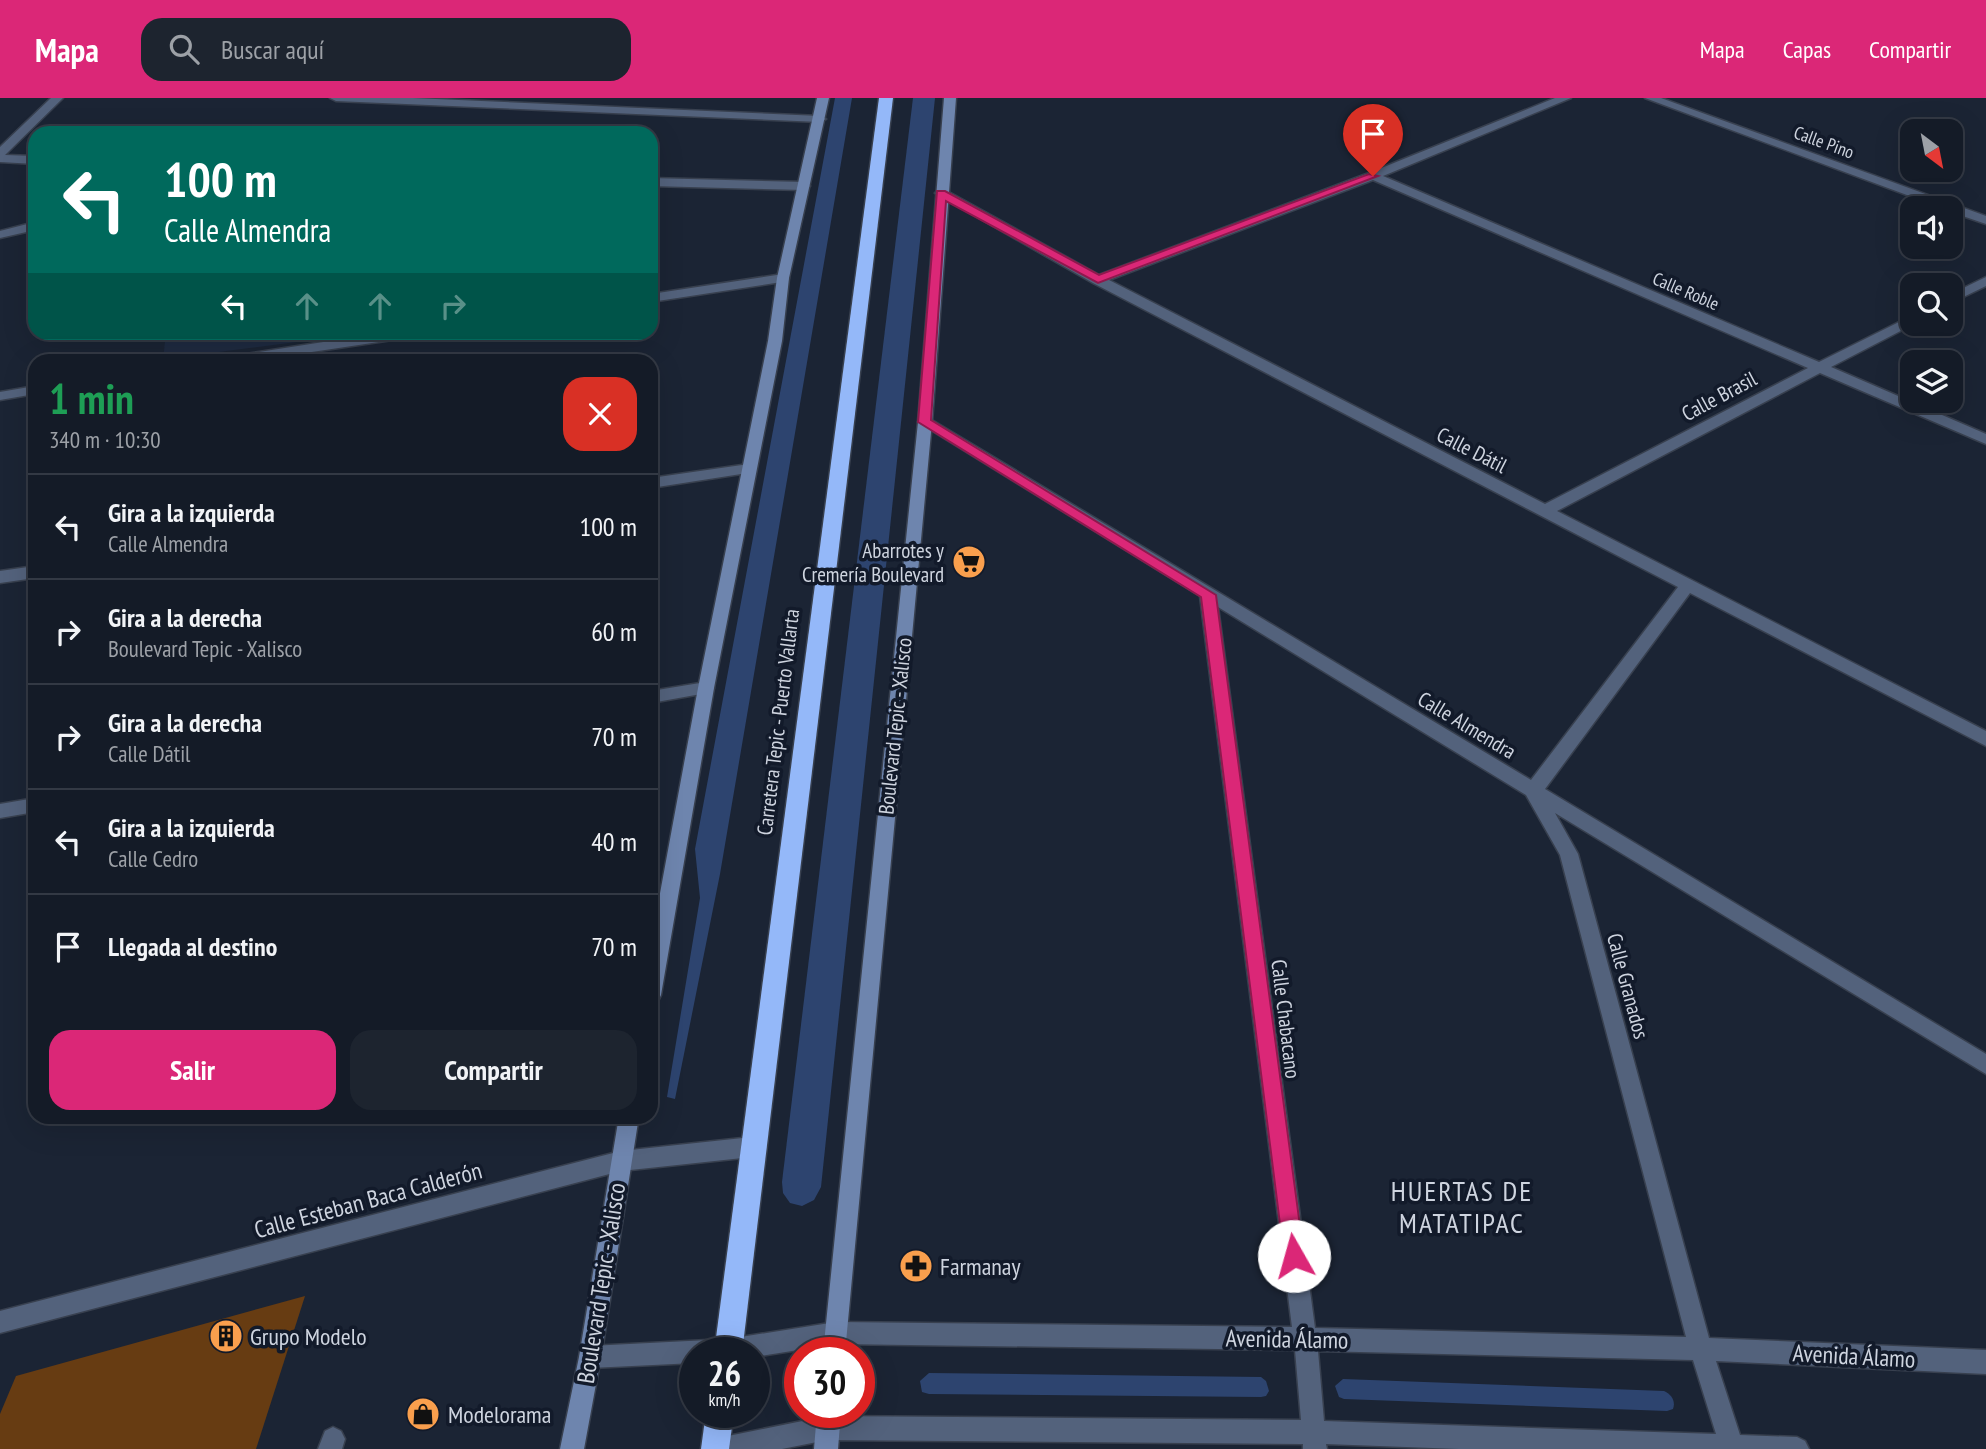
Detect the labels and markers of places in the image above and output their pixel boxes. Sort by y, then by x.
pin [1343,104,1403,176]
place label: Abarrotes y Cremería Boulevard [802,537,944,588]
supermarket icon: Abarrotes y Cremería Boulevard [950,543,988,581]
pharmacy icon: Farmanay [897,1247,935,1285]
place label: Farmanay [940,1251,1020,1282]
building icon: Grupo Modelo [207,1317,245,1355]
place label: Grupo Modelo [250,1321,367,1352]
shop icon: Modelorama [404,1395,442,1433]
place label: Modelorama [448,1399,551,1430]

